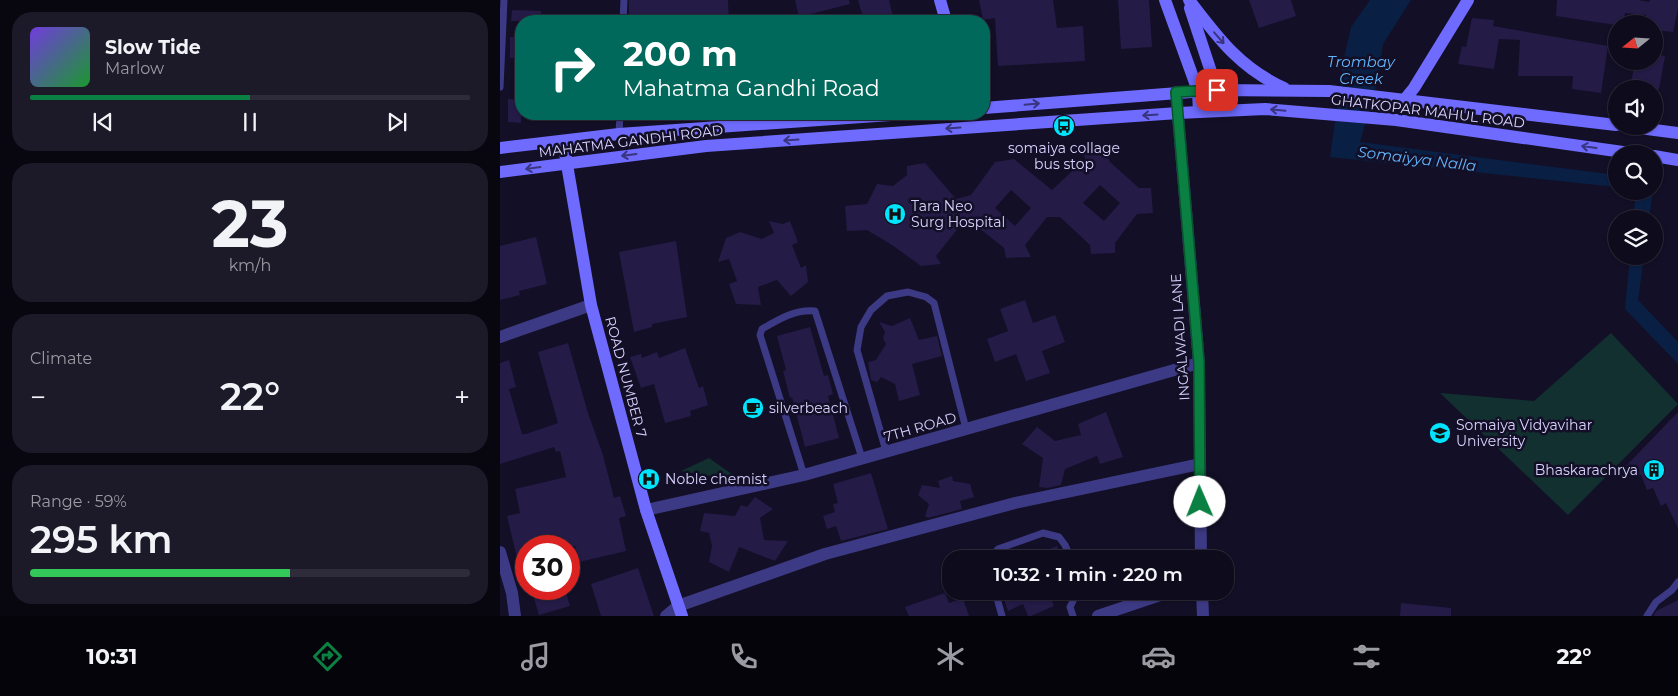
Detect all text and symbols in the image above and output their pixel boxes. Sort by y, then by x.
north arrow [1608,15,1662,70]
map controls [1608,15,1663,265]
one-way arrow [1213,31,1225,44]
text: 200 m [623,32,738,75]
icon: right [540,35,605,100]
text: Slow Tide [105,36,201,59]
water label: Trombay Creek [1327,52,1396,88]
text: Marlow [105,59,164,78]
pin [1196,69,1238,111]
text: Mahatma Gandhi Road [623,75,880,102]
icon: arrive [1203,76,1231,104]
button: sound [1608,80,1663,135]
street label: GHATKOPAR MAHUL ROAD [1330,90,1526,132]
one-way arrow [1024,99,1040,109]
one-way arrow [1270,106,1286,115]
icon: previous [89,108,117,136]
icon: pause [236,108,264,136]
icon: next [383,108,411,136]
one-way arrow [1143,110,1159,120]
bus stop icon: somaiya collage bus stop [1052,114,1076,138]
street label: MAHATMA GANDHI ROAD [538,121,724,161]
one-way arrow [945,124,961,133]
one-way arrow [783,135,799,144]
place label: somaiya collage bus stop [1008,139,1120,173]
water label: Somaiyya Nalla [1357,142,1477,175]
one-way arrow [1581,142,1597,152]
button: search [1608,145,1663,200]
one-way arrow [622,151,638,161]
one-way arrow [525,163,541,173]
text: 23 [212,184,288,263]
place label: Tara Neo Surg Hospital [911,197,1005,231]
hospital icon: Tara Neo Surg Hospital [883,202,907,226]
button: layers [1608,210,1663,265]
text: km/h [229,256,271,275]
street label: INGALWADI LANE [1167,273,1193,401]
street label: ROAD NUMBER 7 [601,314,651,440]
text: Climate [30,349,92,368]
text: 22° [220,373,280,420]
text: − [30,380,46,414]
text: + [454,380,470,414]
cafe icon: silverbeach [741,396,765,420]
place label: silverbeach [769,399,848,417]
street label: 7TH ROAD [882,408,958,446]
place label: Somaiya Vidyavihar University [1456,416,1593,450]
school or university icon: Somaiya Vidyavihar University [1428,421,1452,445]
building icon: Bhaskarachrya [1642,458,1666,482]
place label: Bhaskarachrya [1535,461,1638,479]
hospital icon: Noble chemist [637,467,661,491]
place label: Noble chemist [665,470,768,488]
position arrow [1173,475,1225,527]
text: Range · 59% [30,492,127,511]
text: 295 km [30,516,173,563]
speed limit sign: 30 [515,535,580,600]
text: 10:32 · 1 min · 220 m [993,563,1183,586]
icon: directions [310,639,345,674]
icon: music [518,639,553,674]
icon: phone [726,639,761,674]
icon: climate [933,639,968,674]
icon: car [1141,639,1176,674]
icon: filters [1349,639,1384,674]
text: 10:31 [86,643,137,670]
text: 22° [1556,643,1592,670]

